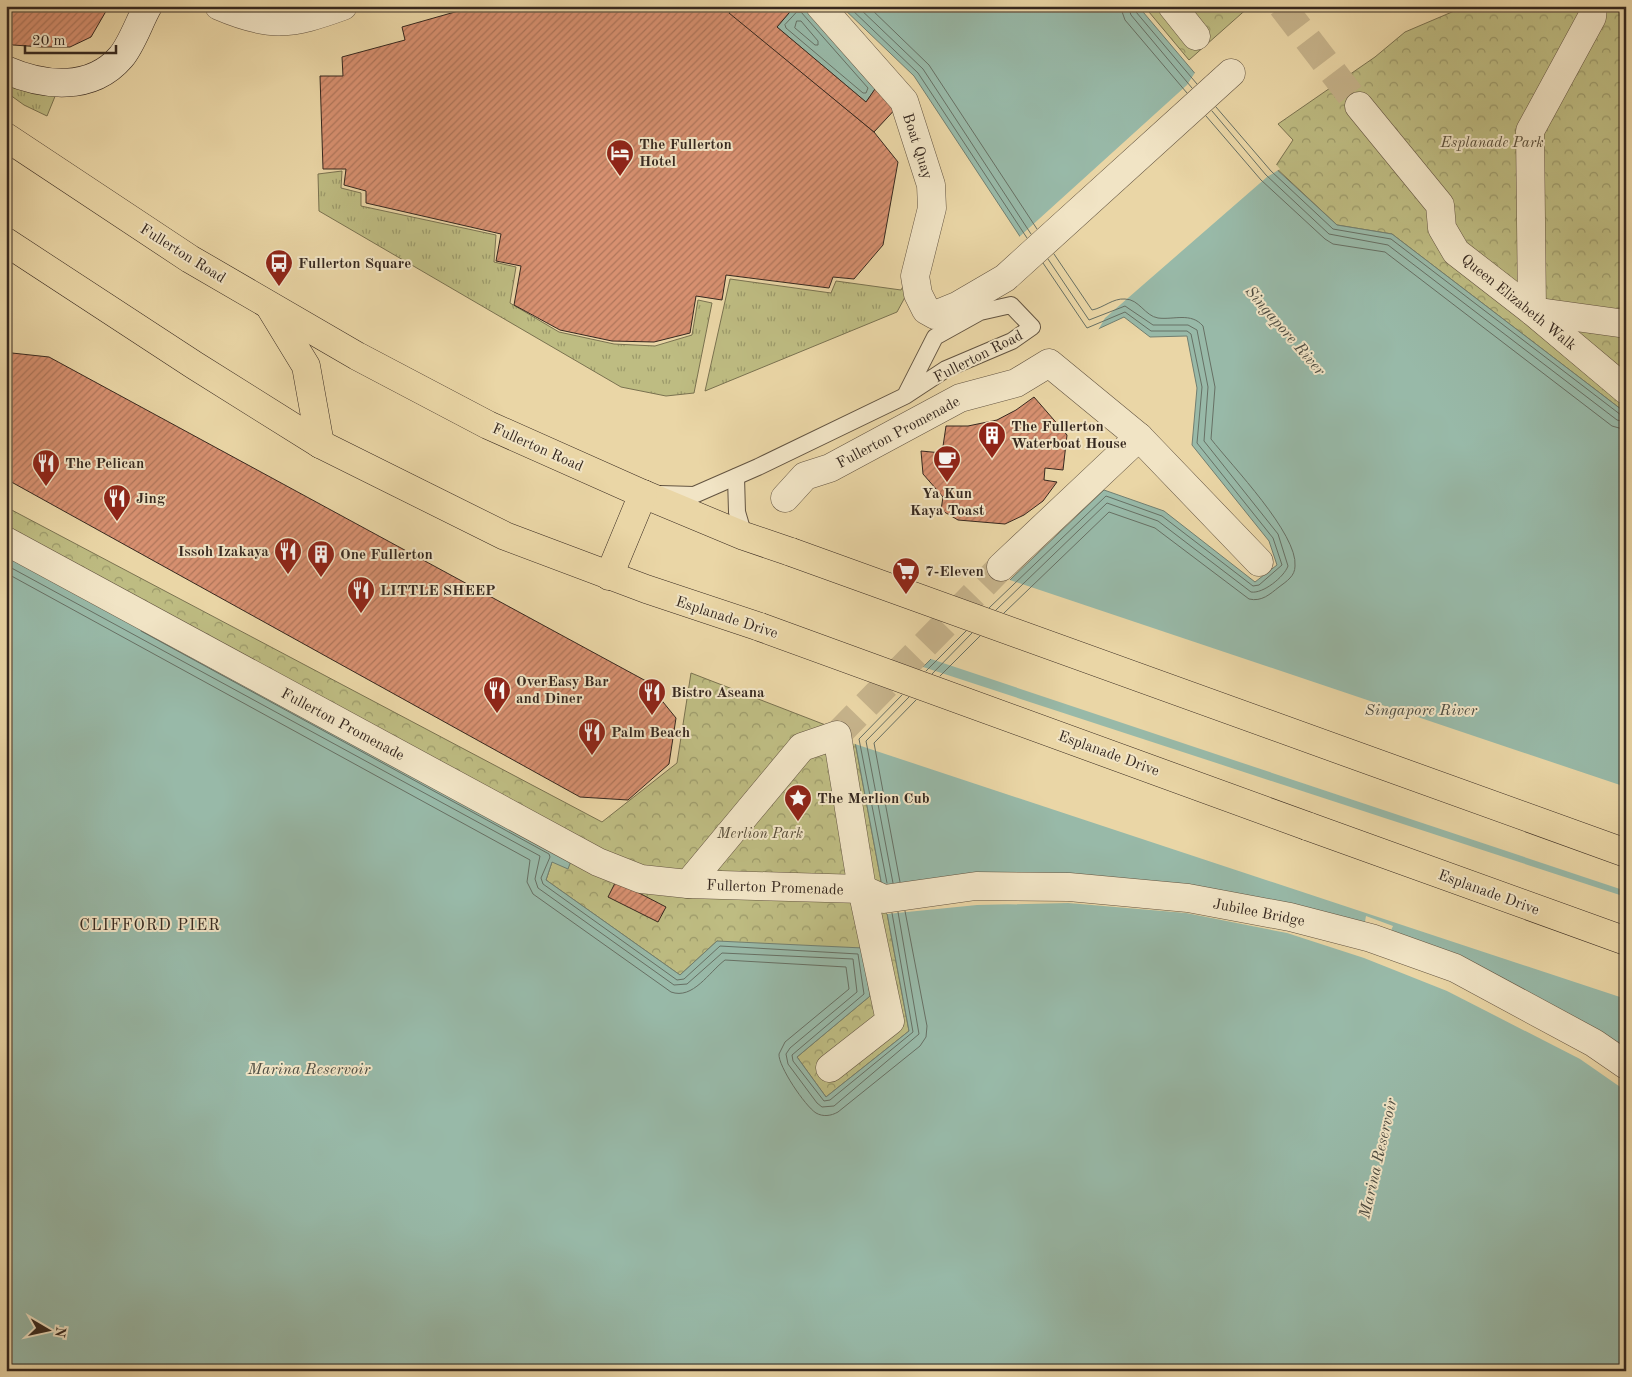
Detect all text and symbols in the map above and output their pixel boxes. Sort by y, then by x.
scale bar [25,22,116,54]
text: 20 m [32,34,66,49]
street label: Boat Quay [899,112,934,181]
park label: Esplanade Park [1439,136,1544,151]
hotel icon: The Fullerton Hotel [605,138,635,177]
place label: The Fullerton Hotel [639,138,732,170]
street label: Fullerton Road [137,222,228,287]
bus stop icon: Fullerton Square [264,248,294,287]
street label: Queen Elizabeth Walk [1458,252,1579,354]
place label: Fullerton Square [298,257,411,272]
water label: Singapore River [1242,284,1328,380]
street label: Fullerton Road [932,328,1026,386]
street label: Fullerton Promenade [835,394,963,472]
building icon: The Fullerton Waterboat House [977,420,1007,459]
place label: The Fullerton Waterboat House [1011,420,1127,452]
street label: Fullerton Road [490,422,585,475]
cafe icon: Ya Kun Kaya Toast [932,444,962,483]
restaurant icon: The Pelican [31,448,61,487]
place label: The Pelican [65,457,144,472]
restaurant icon: Jing [102,483,132,522]
place label: Ya Kun Kaya Toast [910,487,985,519]
place label: Jing [136,492,166,507]
restaurant icon: Issoh Izakaya [273,536,303,575]
building icon: One Fullerton [306,539,336,578]
place label: Issoh Izakaya [178,545,269,560]
place label: One Fullerton [340,548,433,563]
supermarket icon: 7-Eleven [891,556,921,595]
place label: 7-Eleven [925,565,984,580]
restaurant icon: LITTLE SHEEP [346,575,376,614]
place label: LITTLE SHEEP [380,584,496,599]
street label: Esplanade Drive [674,595,780,642]
restaurant icon: OverEasy Bar and Diner [482,675,512,714]
place label: OverEasy Bar and Diner [516,675,609,707]
restaurant icon: Bistro Aseana [637,677,667,716]
place label: Bistro Aseana [671,686,765,701]
street label: Fullerton Promenade [278,687,406,764]
water label: Singapore River [1365,703,1478,719]
restaurant icon: Palm Beach [577,717,607,756]
place label: Palm Beach [611,726,690,741]
street label: Esplanade Drive [1056,729,1161,780]
place icon: The Merlion Cub [783,783,813,822]
place label: The Merlion Cub [817,792,930,807]
park label: Merlion Park [716,827,803,842]
street label: Esplanade Drive [1436,868,1541,919]
street label: Fullerton Promenade [706,879,844,898]
street label: Jubilee Bridge [1211,897,1306,930]
district label: CLIFFORD PIER [79,918,221,934]
water label: Marina Reservoir [247,1062,371,1078]
water label: Marina Reservoir [1357,1096,1401,1221]
north arrow [22,1304,72,1354]
text: N [52,1325,68,1339]

